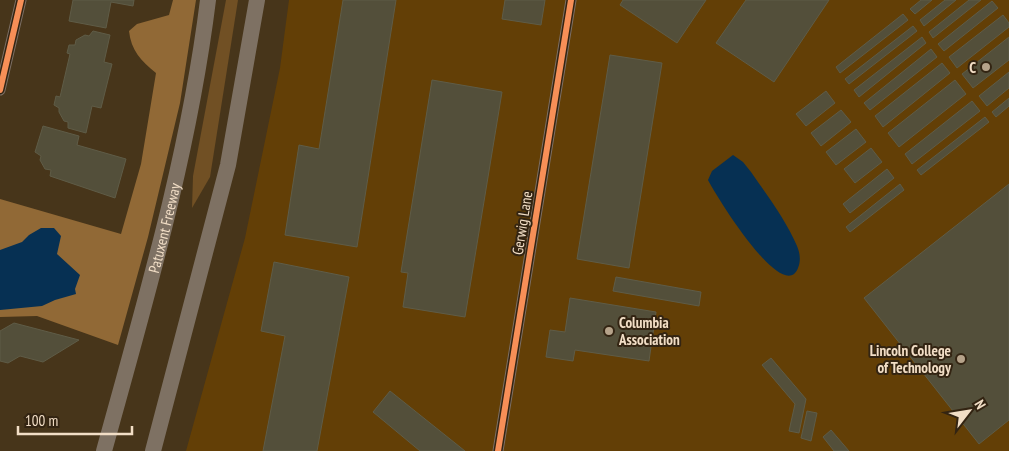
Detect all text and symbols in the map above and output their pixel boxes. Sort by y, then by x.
place label: C [969,58,976,77]
marker: C [980,61,992,73]
street label: Patuxent Freeway [144,181,184,275]
street label: Gerwig Lane [508,190,536,256]
place label: Columbia Association [618,313,680,349]
marker: Columbia Association [603,325,615,337]
place label: Lincoln College of Technology [870,341,952,377]
marker: Lincoln College of Technology [955,353,967,365]
north arrow [944,386,994,436]
text: N [970,396,990,412]
scale bar [18,404,131,436]
text: 100 m [25,411,58,430]

